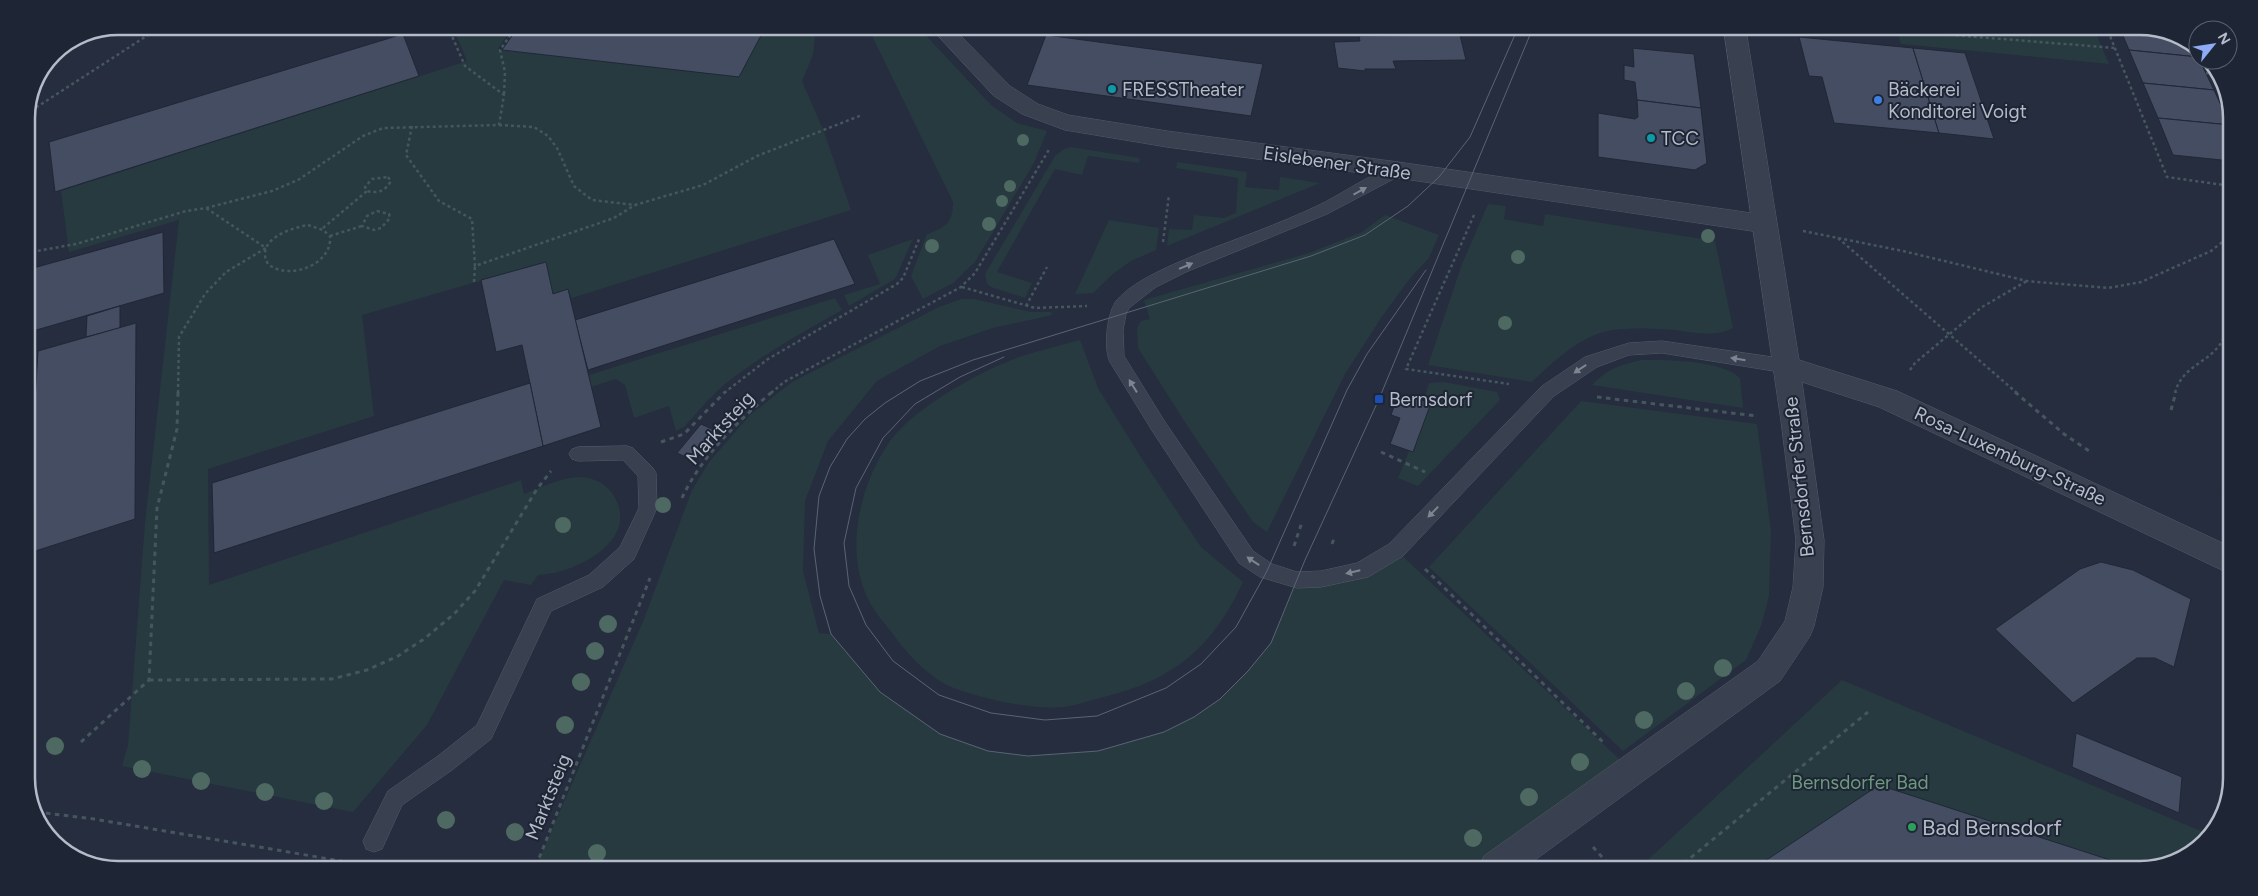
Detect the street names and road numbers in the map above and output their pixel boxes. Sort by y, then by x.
street label: Eislebener Straße [1262,141,1412,185]
street label: Marktsteig [681,387,759,469]
street label: Bernsdorfer Straße [1779,396,1819,558]
street label: Rosa-Luxemburg-Straße [1911,401,2109,511]
street label: Marktsteig [520,751,576,843]

